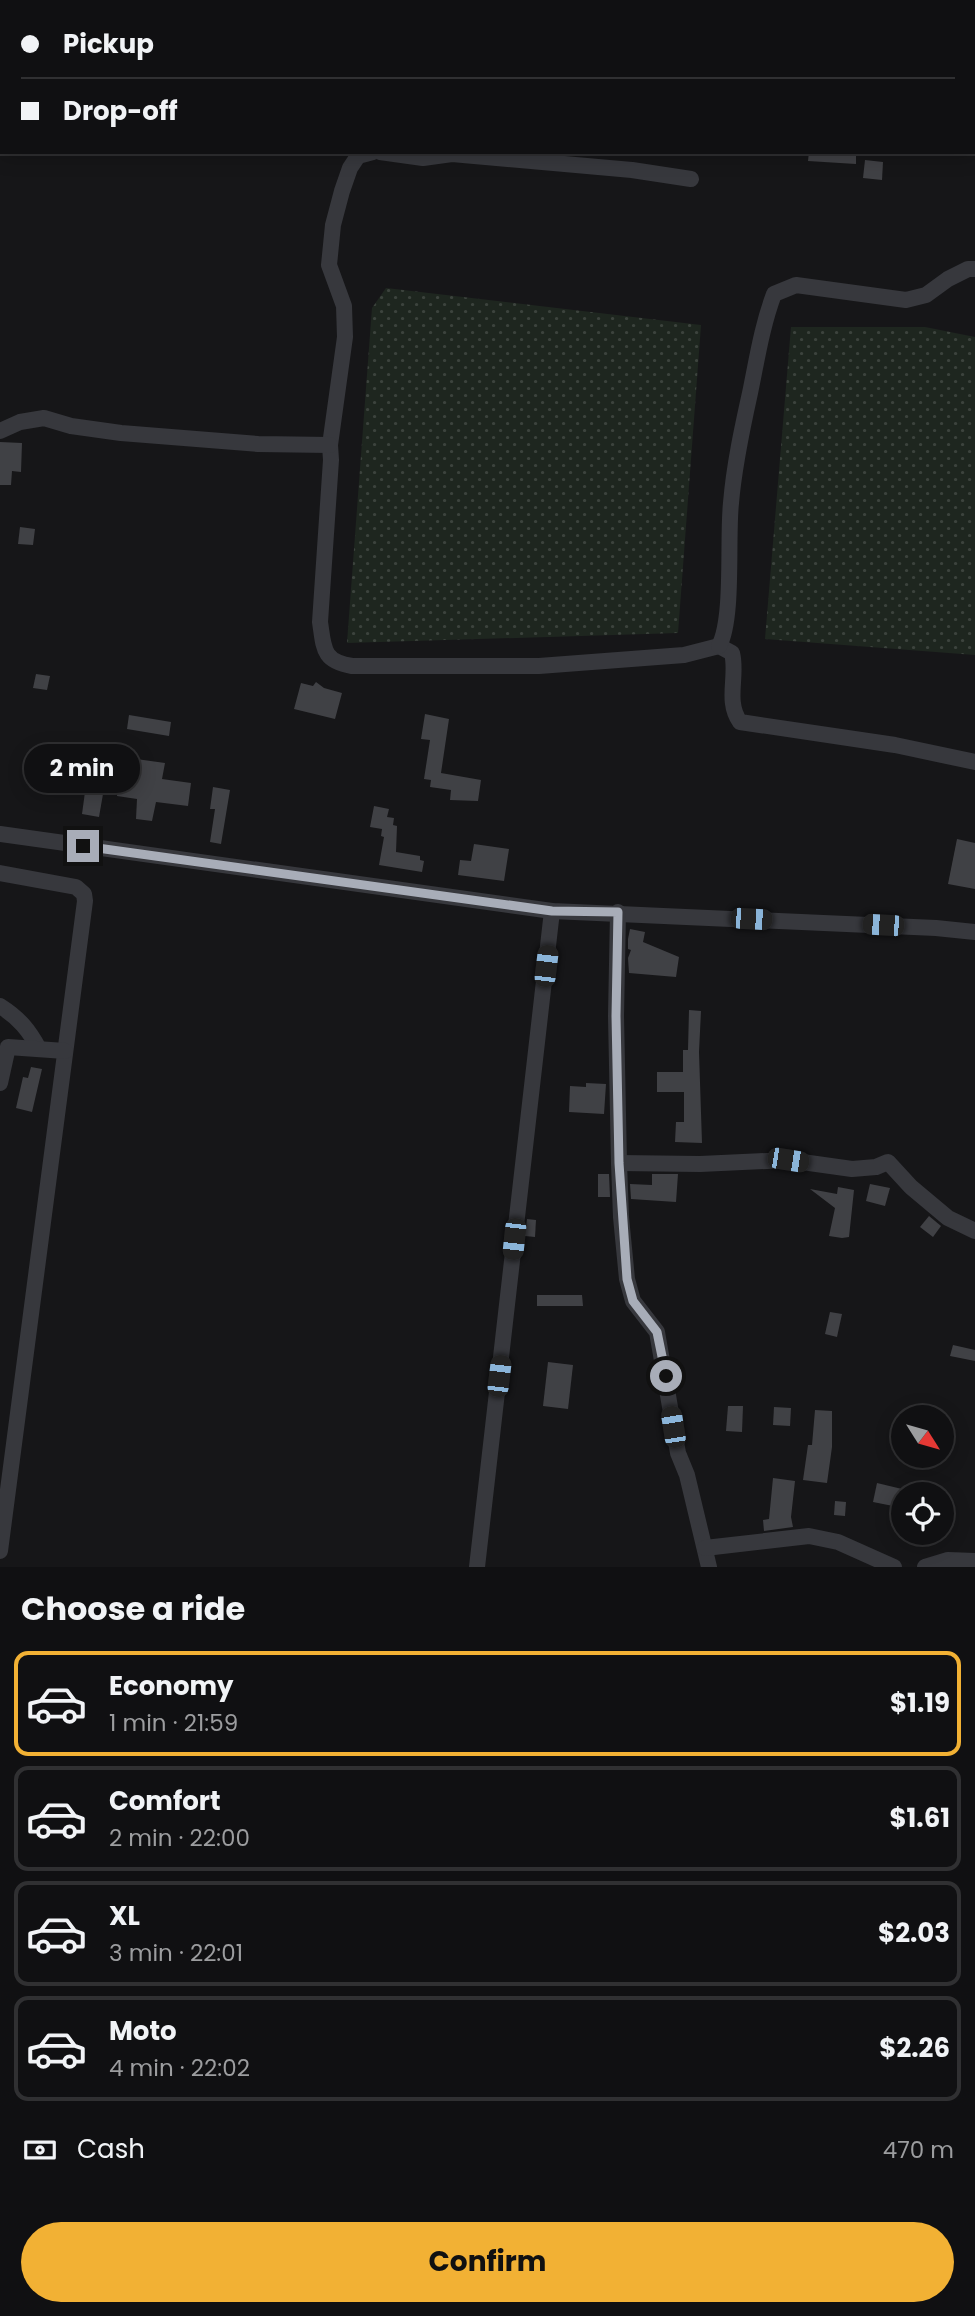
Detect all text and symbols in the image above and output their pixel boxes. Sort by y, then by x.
text: Pickup [63,26,154,62]
text: Drop-off [63,93,178,129]
callout: 2 min [25,744,141,794]
text: 2 min [50,752,114,784]
route end [67,830,99,862]
car [730,907,773,931]
car [862,913,905,937]
car [534,944,559,988]
car [766,1146,811,1174]
car [502,1217,527,1261]
car [487,1354,512,1398]
route start [650,1360,682,1392]
car [660,1405,687,1449]
north arrow [891,1405,954,1468]
map controls [891,1405,954,1545]
button: locate [891,1482,954,1545]
text: Choose a ride [21,1586,245,1631]
text: Economy [109,1668,233,1704]
icon: car [25,1672,88,1735]
text: $1.19 [890,1685,950,1721]
text: 1 min · 21:59 [109,1707,238,1739]
text: Comfort [109,1783,221,1819]
icon: car [25,1787,88,1850]
text: $1.61 [889,1800,950,1836]
text: 2 min · 22:00 [109,1822,250,1854]
text: XL [109,1898,140,1934]
icon: car [25,1902,88,1965]
text: $2.03 [878,1915,950,1951]
text: 3 min · 22:01 [109,1937,243,1969]
text: Moto [109,2013,177,2049]
icon: car [25,2017,88,2080]
text: $2.26 [879,2030,950,2066]
text: 4 min · 22:02 [109,2052,250,2084]
icon: cash [21,2131,59,2169]
text: Cash [77,2131,145,2167]
text: 470 m [883,2134,954,2166]
button: Confirm [21,2222,954,2302]

